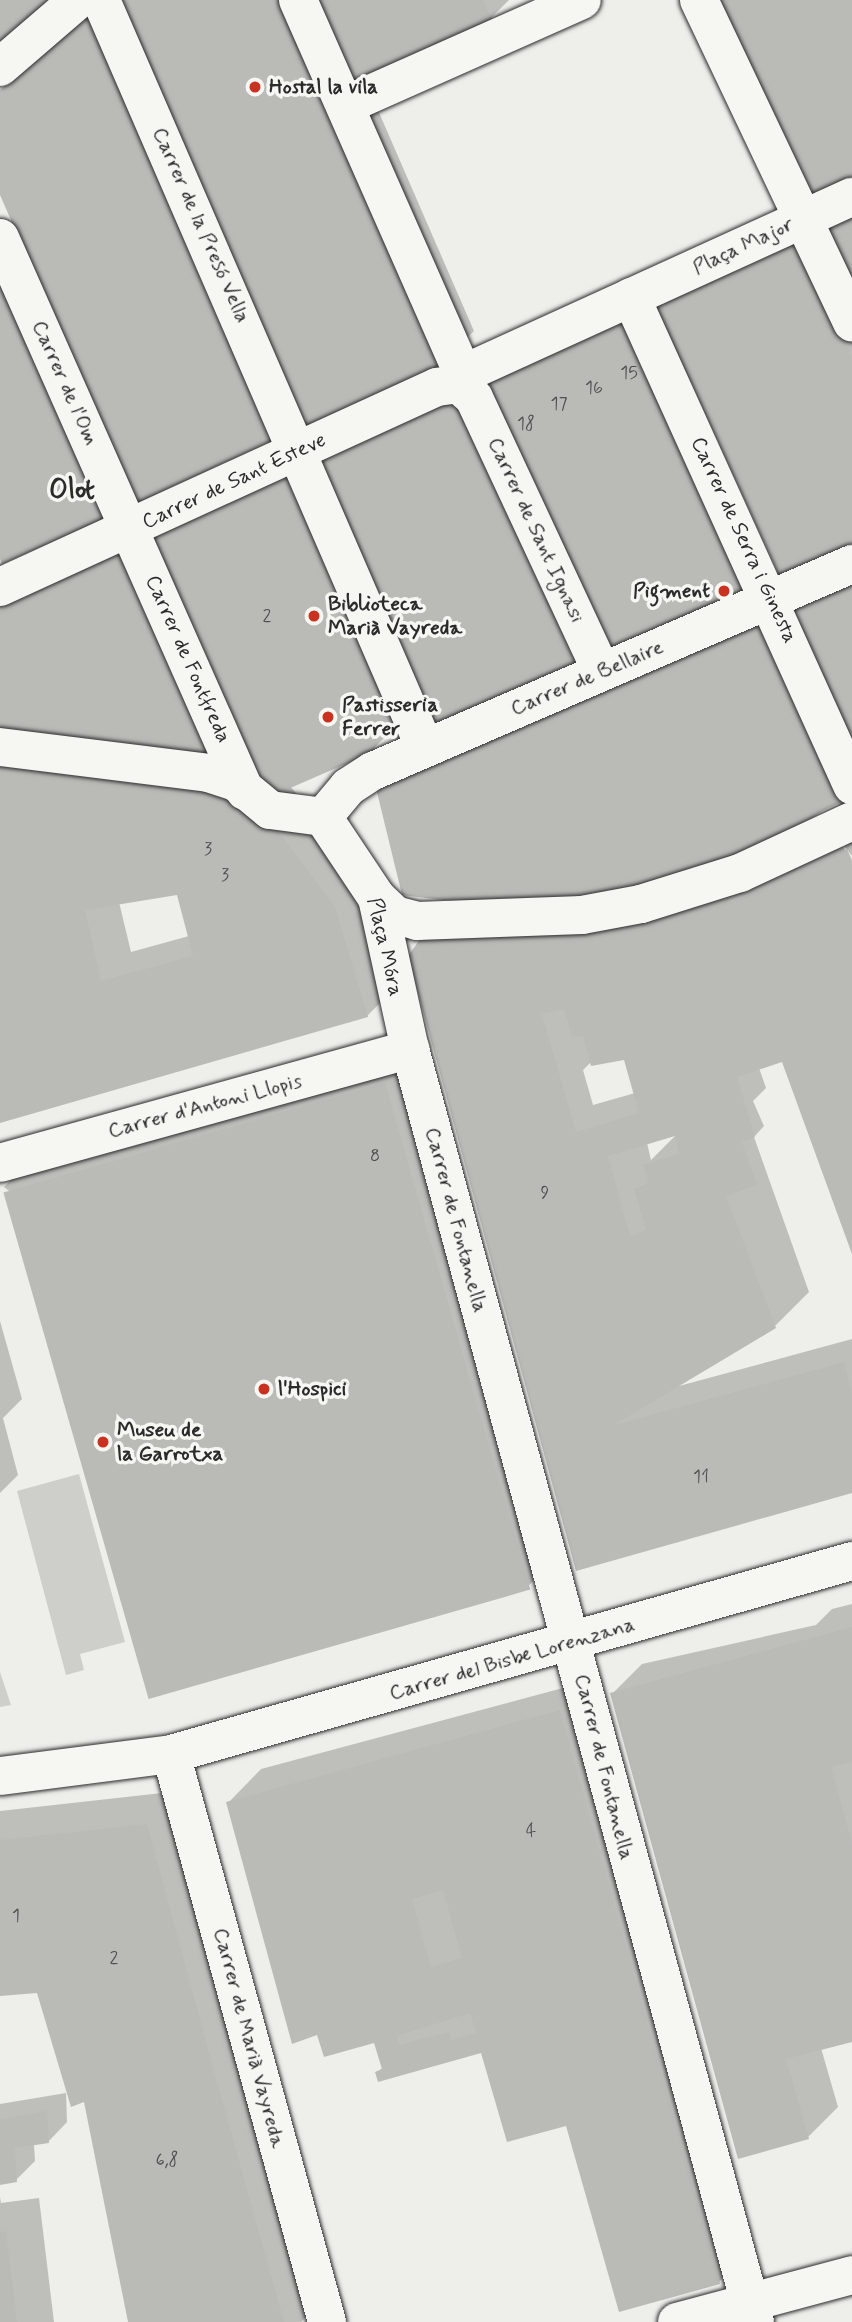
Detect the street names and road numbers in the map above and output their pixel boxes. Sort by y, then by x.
street label: Carrer de la Presó Vella [147,124,255,326]
street label: Plaça Major [688,211,798,281]
street label: Carrer de l'Om [26,316,104,450]
street label: Carrer de Sant Esteve [138,427,330,535]
street label: Carrer de Serra i Ginesta [685,433,803,647]
street label: Carrer de Sant Ignasi [483,435,589,625]
street label: Carrer de Fontfreda [139,570,237,748]
street label: Carrer de Bellaire [508,635,666,721]
street label: Plaça Móra [361,895,409,999]
street label: Carrer d'Antoni Llopis [106,1068,304,1144]
street label: Carrer de Fontanella [420,1127,492,1313]
street label: Carrer del Bisbe Lorenzana [386,1612,638,1706]
street label: Carrer de Fontanella [569,1674,639,1860]
street label: Carrer de Marià Vayreda [207,1925,291,2151]

